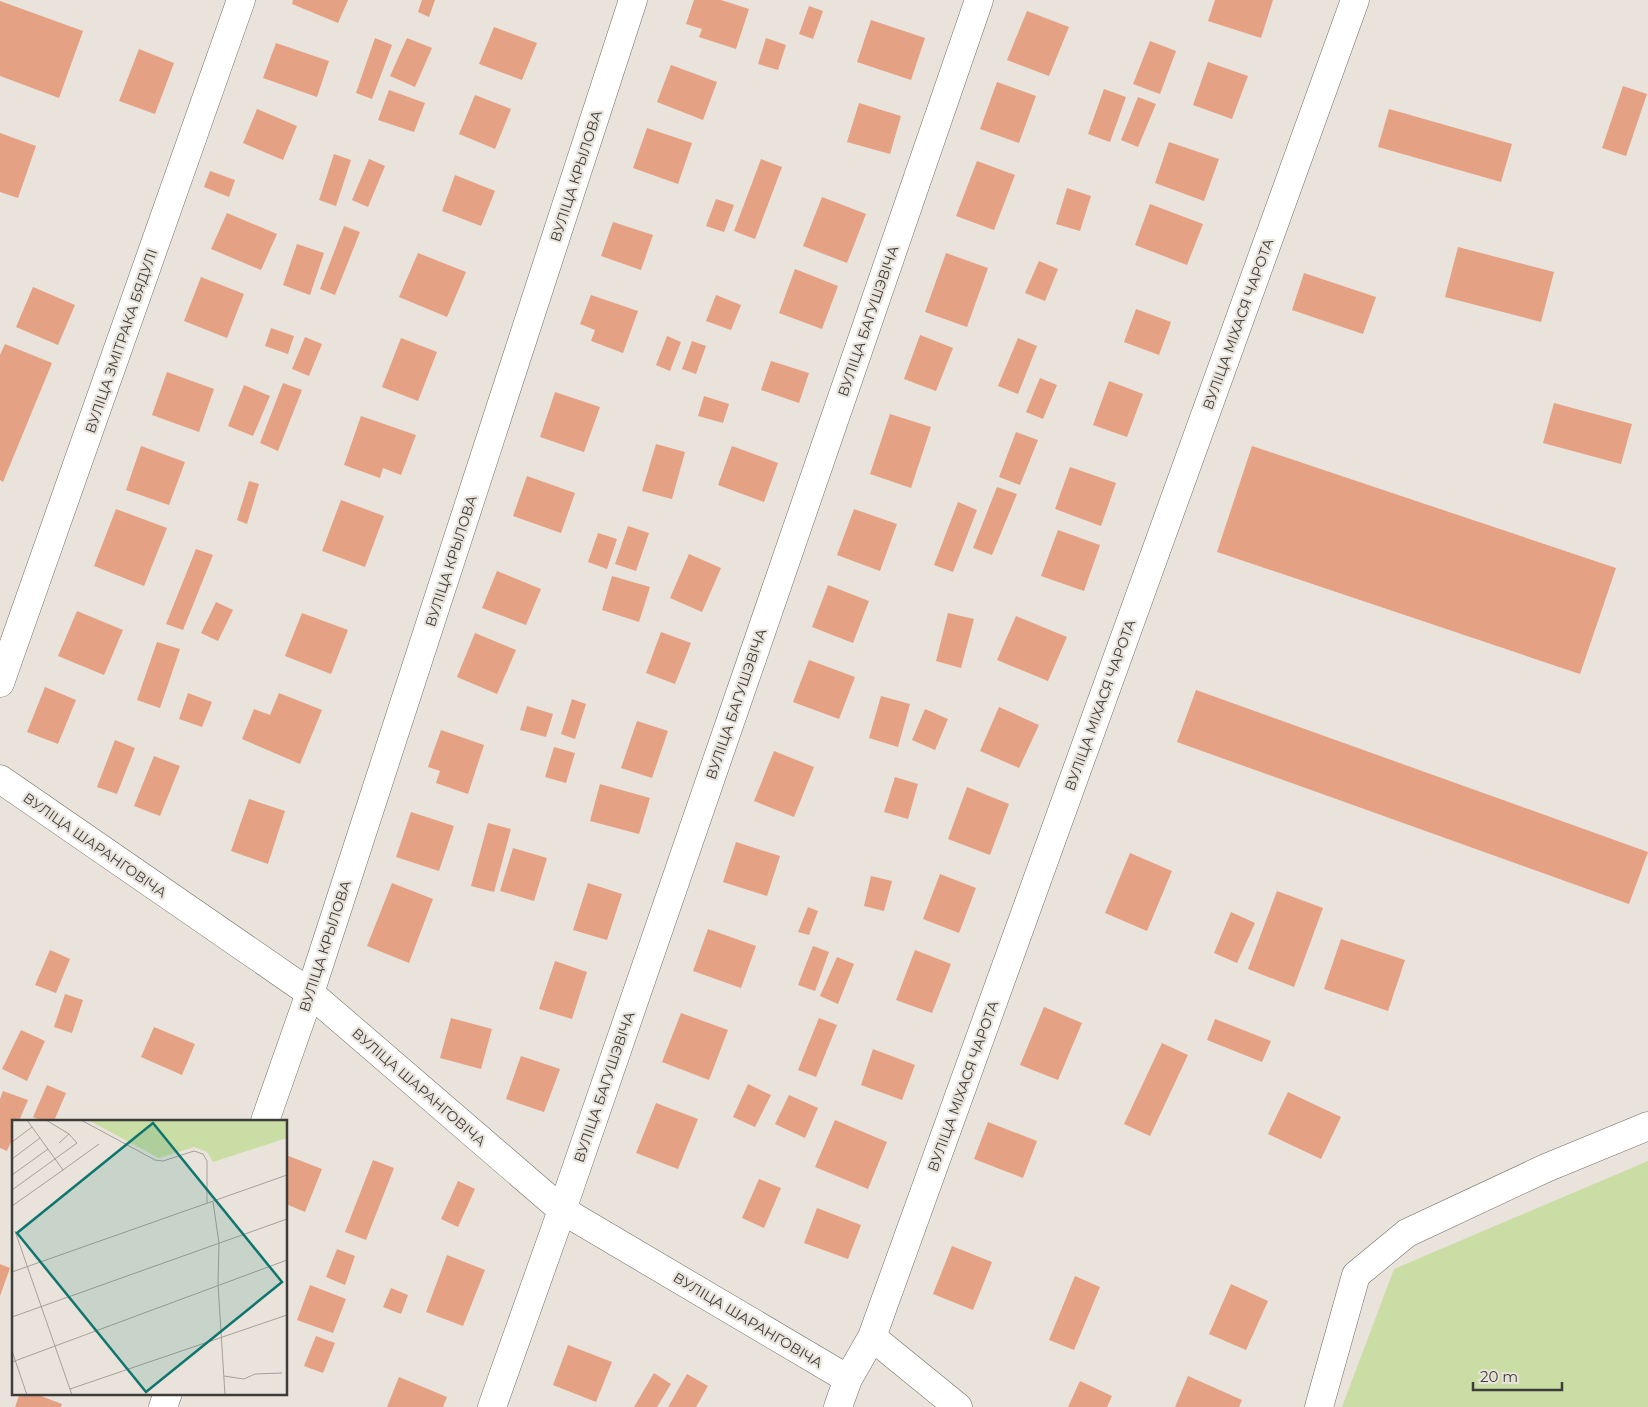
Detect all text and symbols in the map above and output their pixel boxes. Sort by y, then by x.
street label: ВУЛІЦА КРЫЛОВА [546,107,606,244]
street label: ВУЛІЦА МІХАСЯ ЧАРОТА [1199,235,1278,412]
street label: ВУЛІЦА БАГУШЭВІЧА [834,243,902,399]
street label: ВУЛІЦА ЗМІТРАКА БЯДУЛІ [81,246,161,436]
street label: ВУЛІЦА КРЫЛОВА [421,492,481,629]
street label: ВУЛІЦА МІХАСЯ ЧАРОТА [1061,616,1140,793]
street label: ВУЛІЦА БАГУШЭВІЧА [702,626,770,782]
street label: ВУЛІЦА ШАРАНГОВІЧА [20,789,171,902]
street label: ВУЛІЦА КРЫЛОВА [295,877,355,1014]
street label: ВУЛІЦА МІХАСЯ ЧАРОТА [924,997,1003,1174]
street label: ВУЛІЦА БАГУШЭВІЧА [570,1009,638,1165]
street label: ВУЛІЦА ШАРАНГОВІЧА [348,1024,490,1150]
inset map [12,1120,288,1394]
street label: ВУЛІЦА ШАРАНГОВІЧА [670,1268,827,1372]
scale bar [1473,1360,1562,1392]
text: 20 m [1480,1367,1518,1386]

